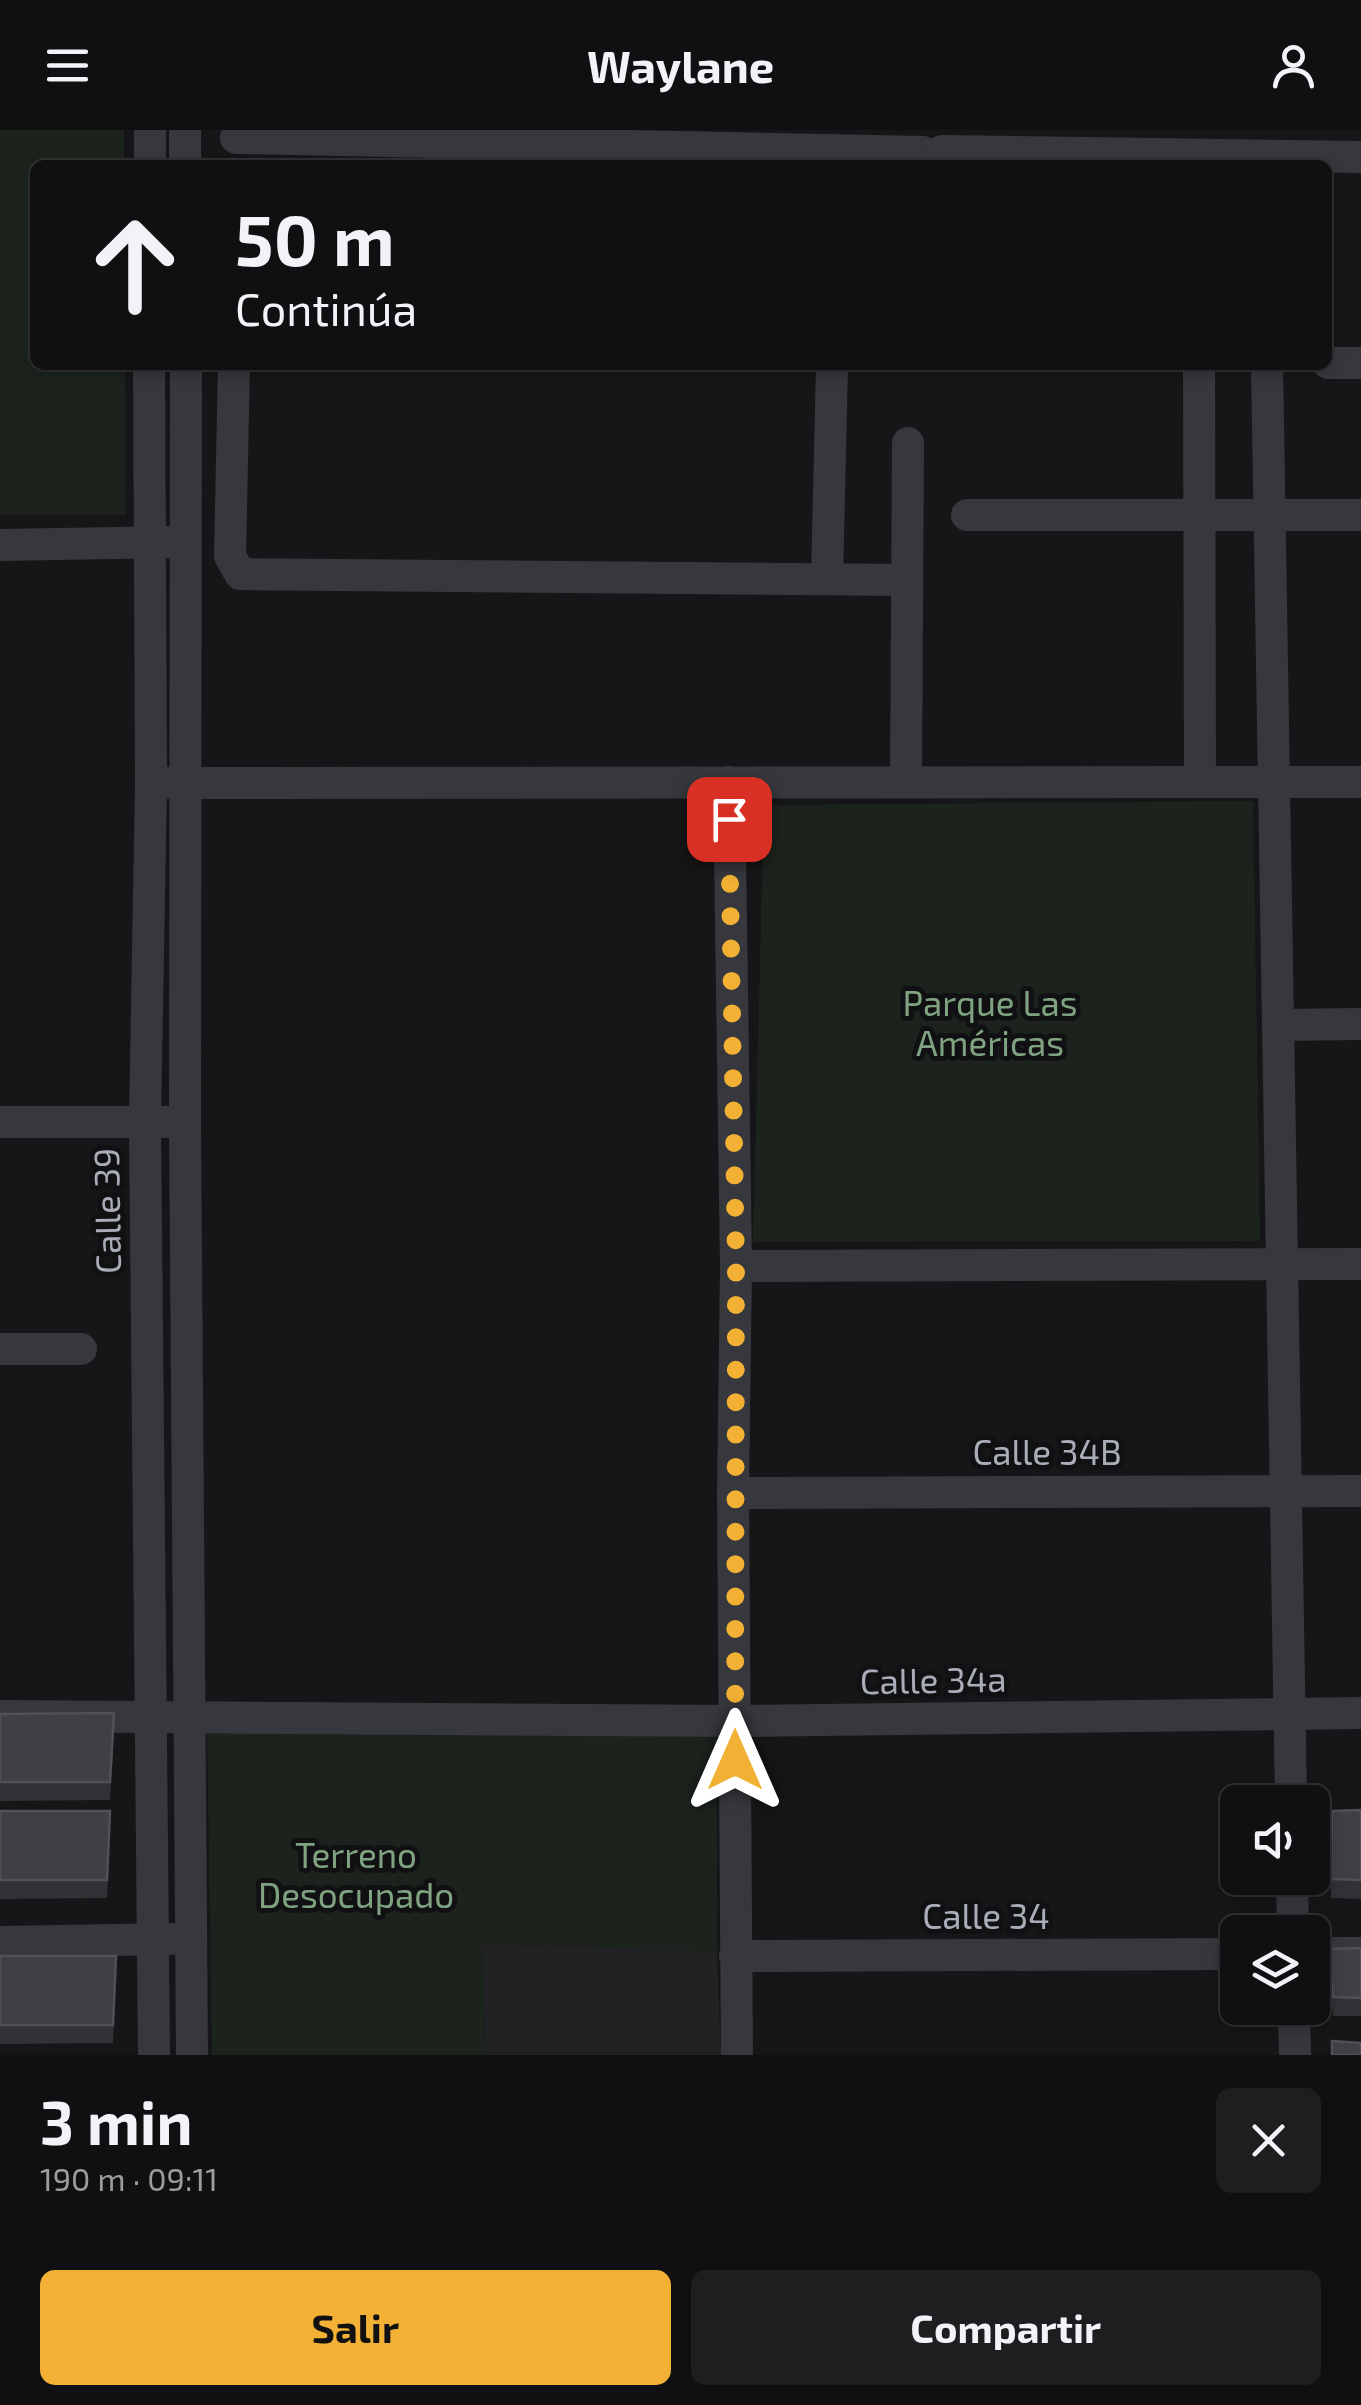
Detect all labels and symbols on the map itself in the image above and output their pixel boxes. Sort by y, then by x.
pin [687,777,772,862]
park label: Parque Las Américas [903,981,1077,1063]
street label: Calle 39 [84,1148,128,1274]
street label: Calle 34B [972,1430,1122,1472]
street label: Calle 34a [859,1657,1007,1701]
position arrow [683,1708,787,1812]
park label: Terreno Desocupado [258,1833,454,1915]
street label: Calle 34 [922,1894,1050,1936]

